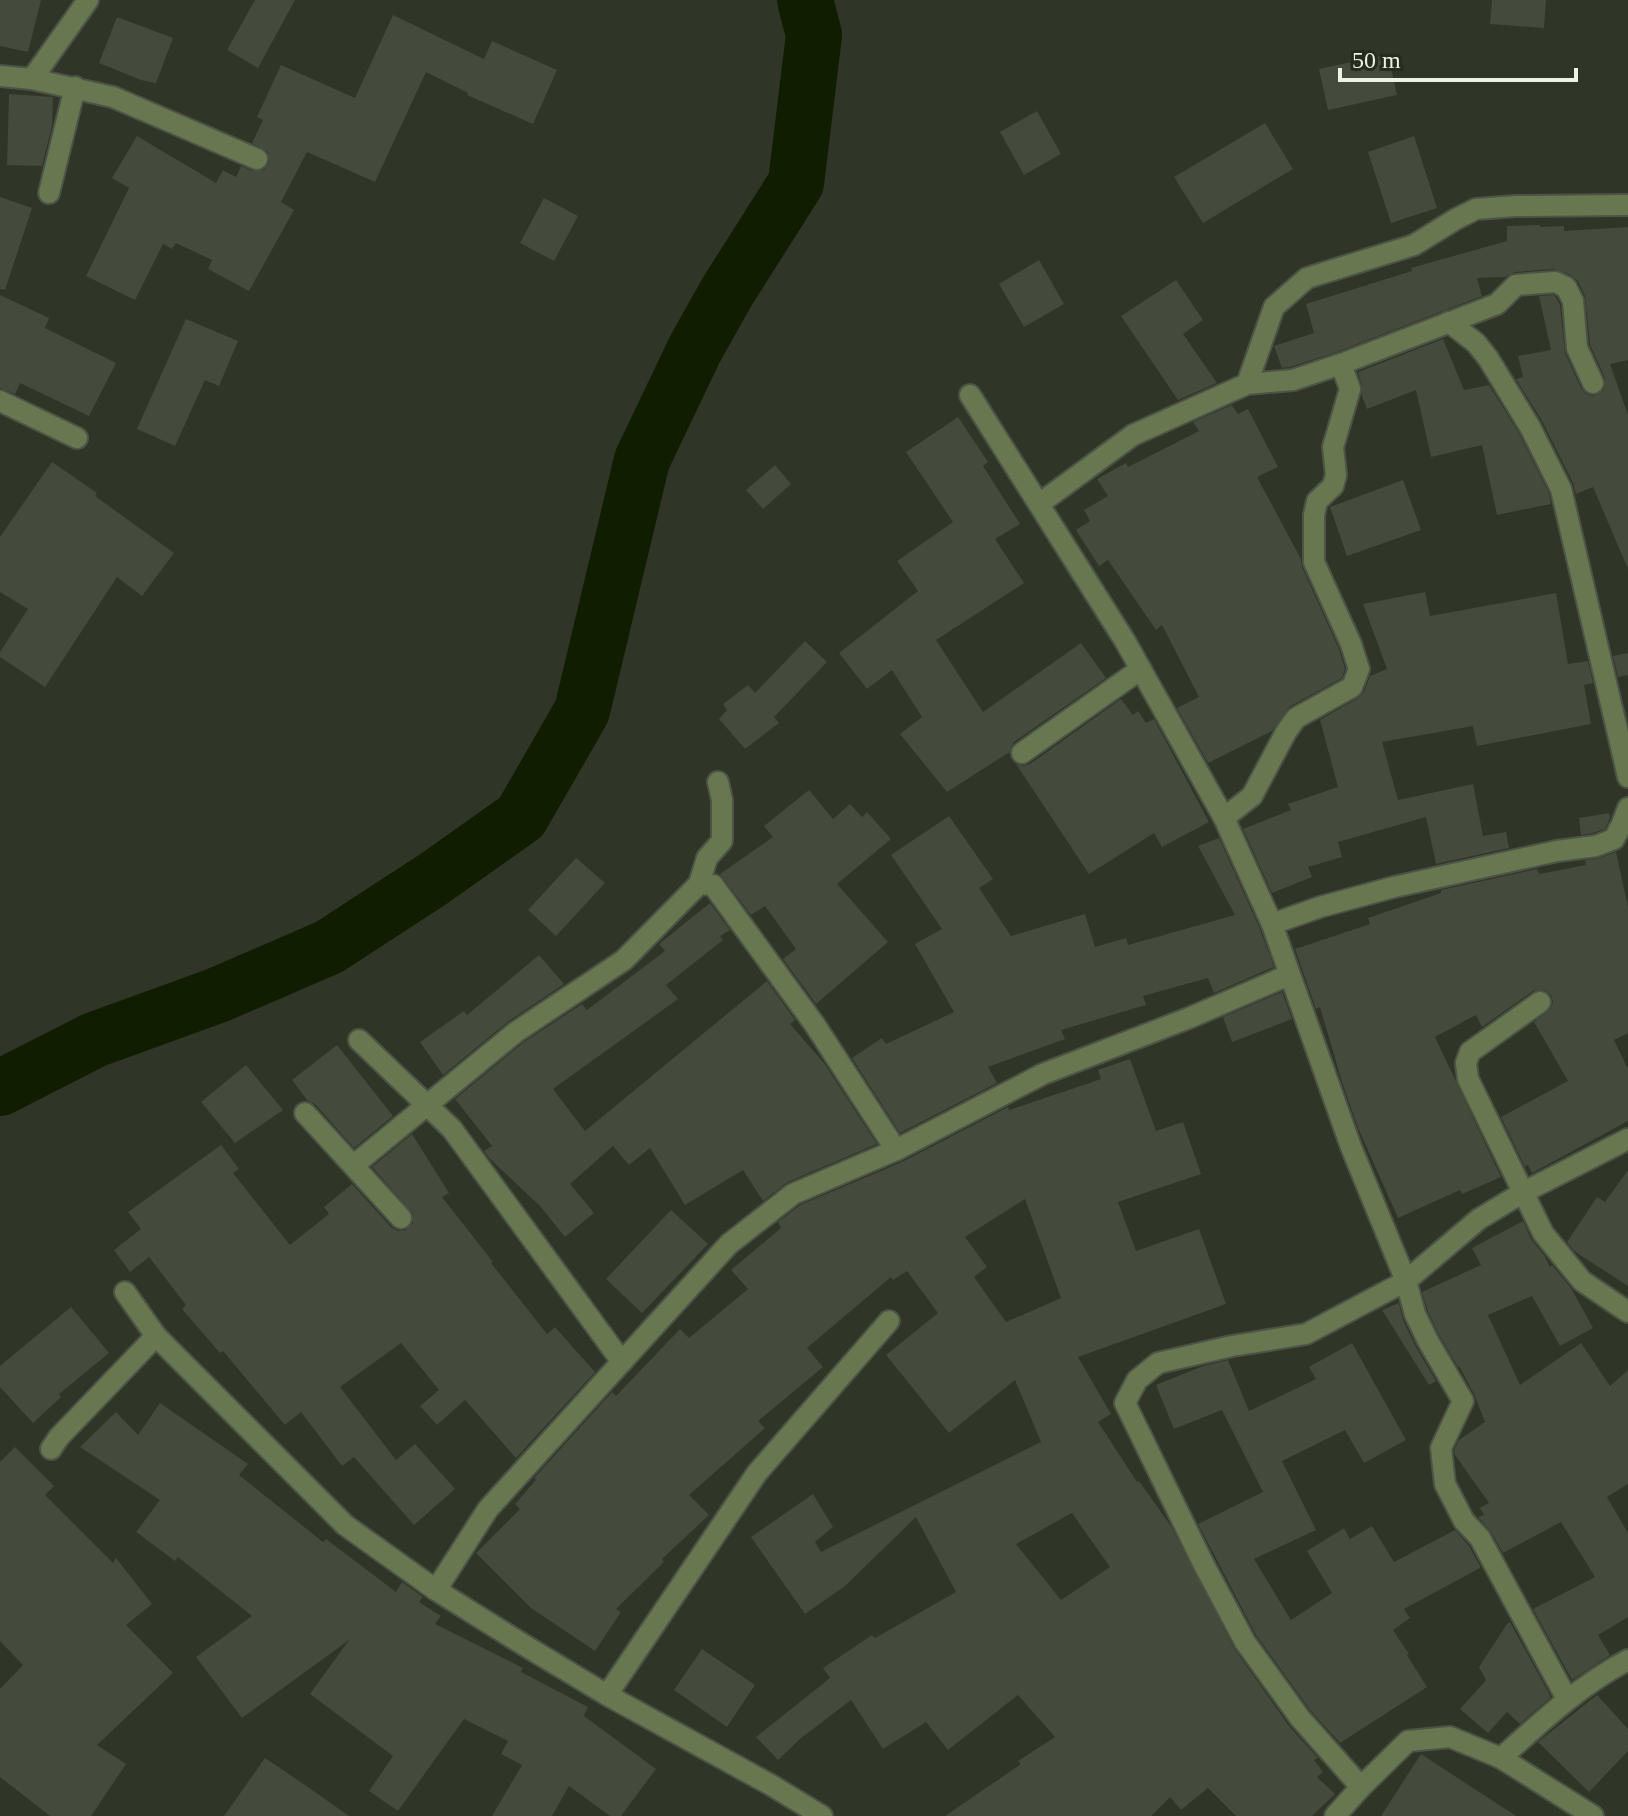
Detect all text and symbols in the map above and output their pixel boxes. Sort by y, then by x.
scale bar [1340,32,1576,82]
text: 50 m [1352,47,1401,73]

